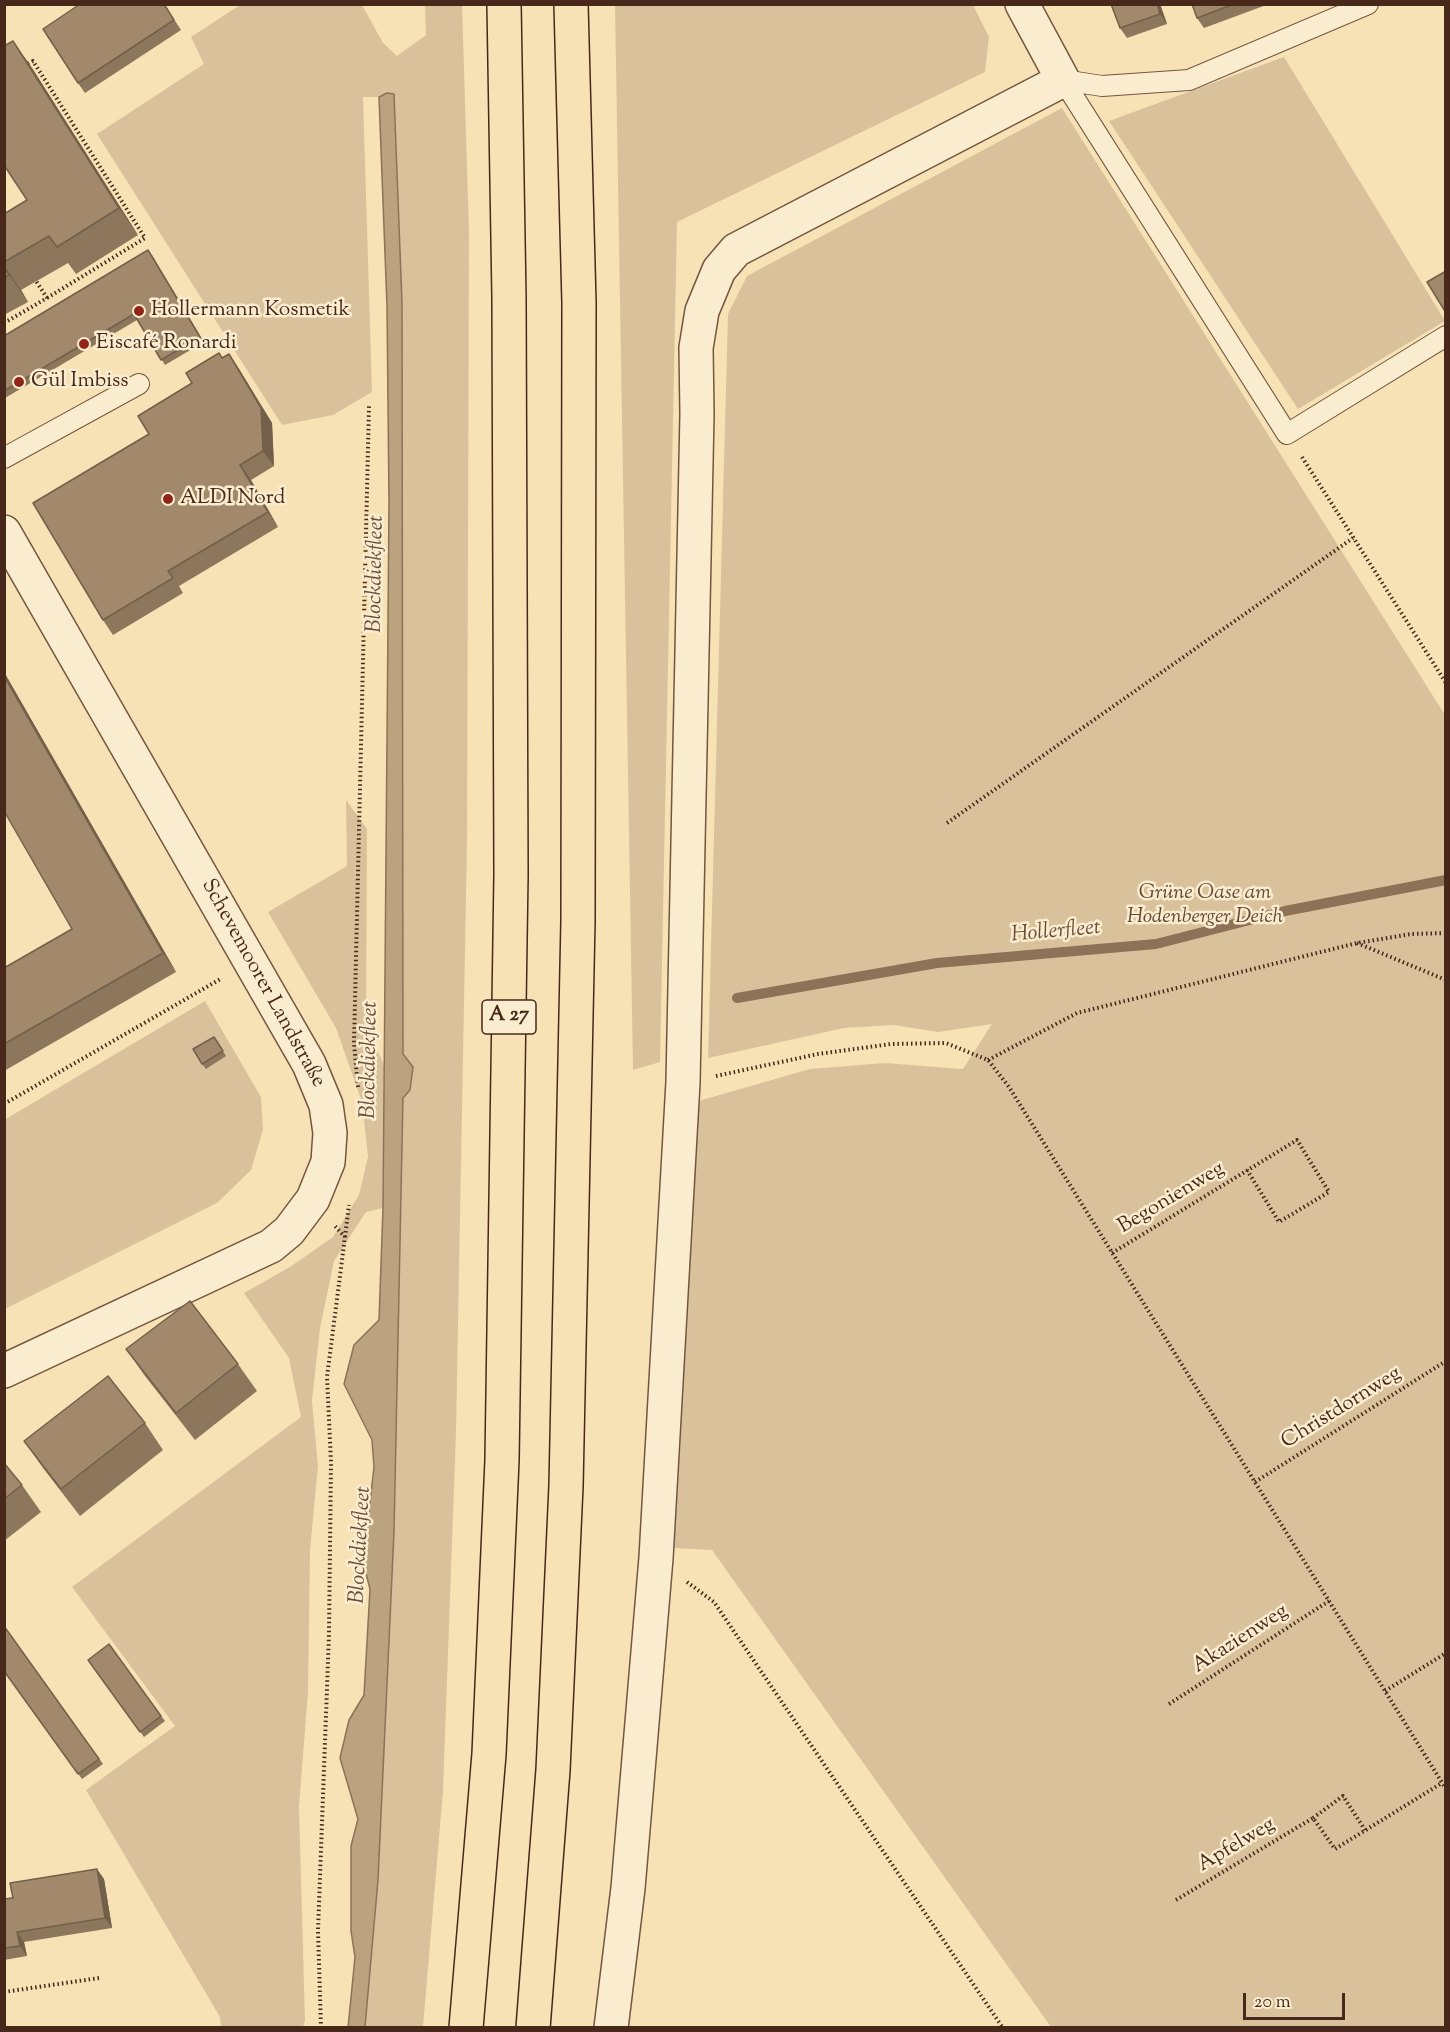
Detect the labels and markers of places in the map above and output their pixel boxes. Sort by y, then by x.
place label: Hollermann Kosmetik [151,298,350,324]
marker: Hollermann Kosmetik [132,304,146,318]
place label: Eiscafé Ronardi [96,331,237,357]
marker: Eiscafé Ronardi [77,337,91,351]
place label: Gül Imbiss [31,369,129,395]
marker: Gül Imbiss [12,375,26,389]
place label: ALDI Nord [180,486,285,512]
marker: ALDI Nord [161,492,175,506]

